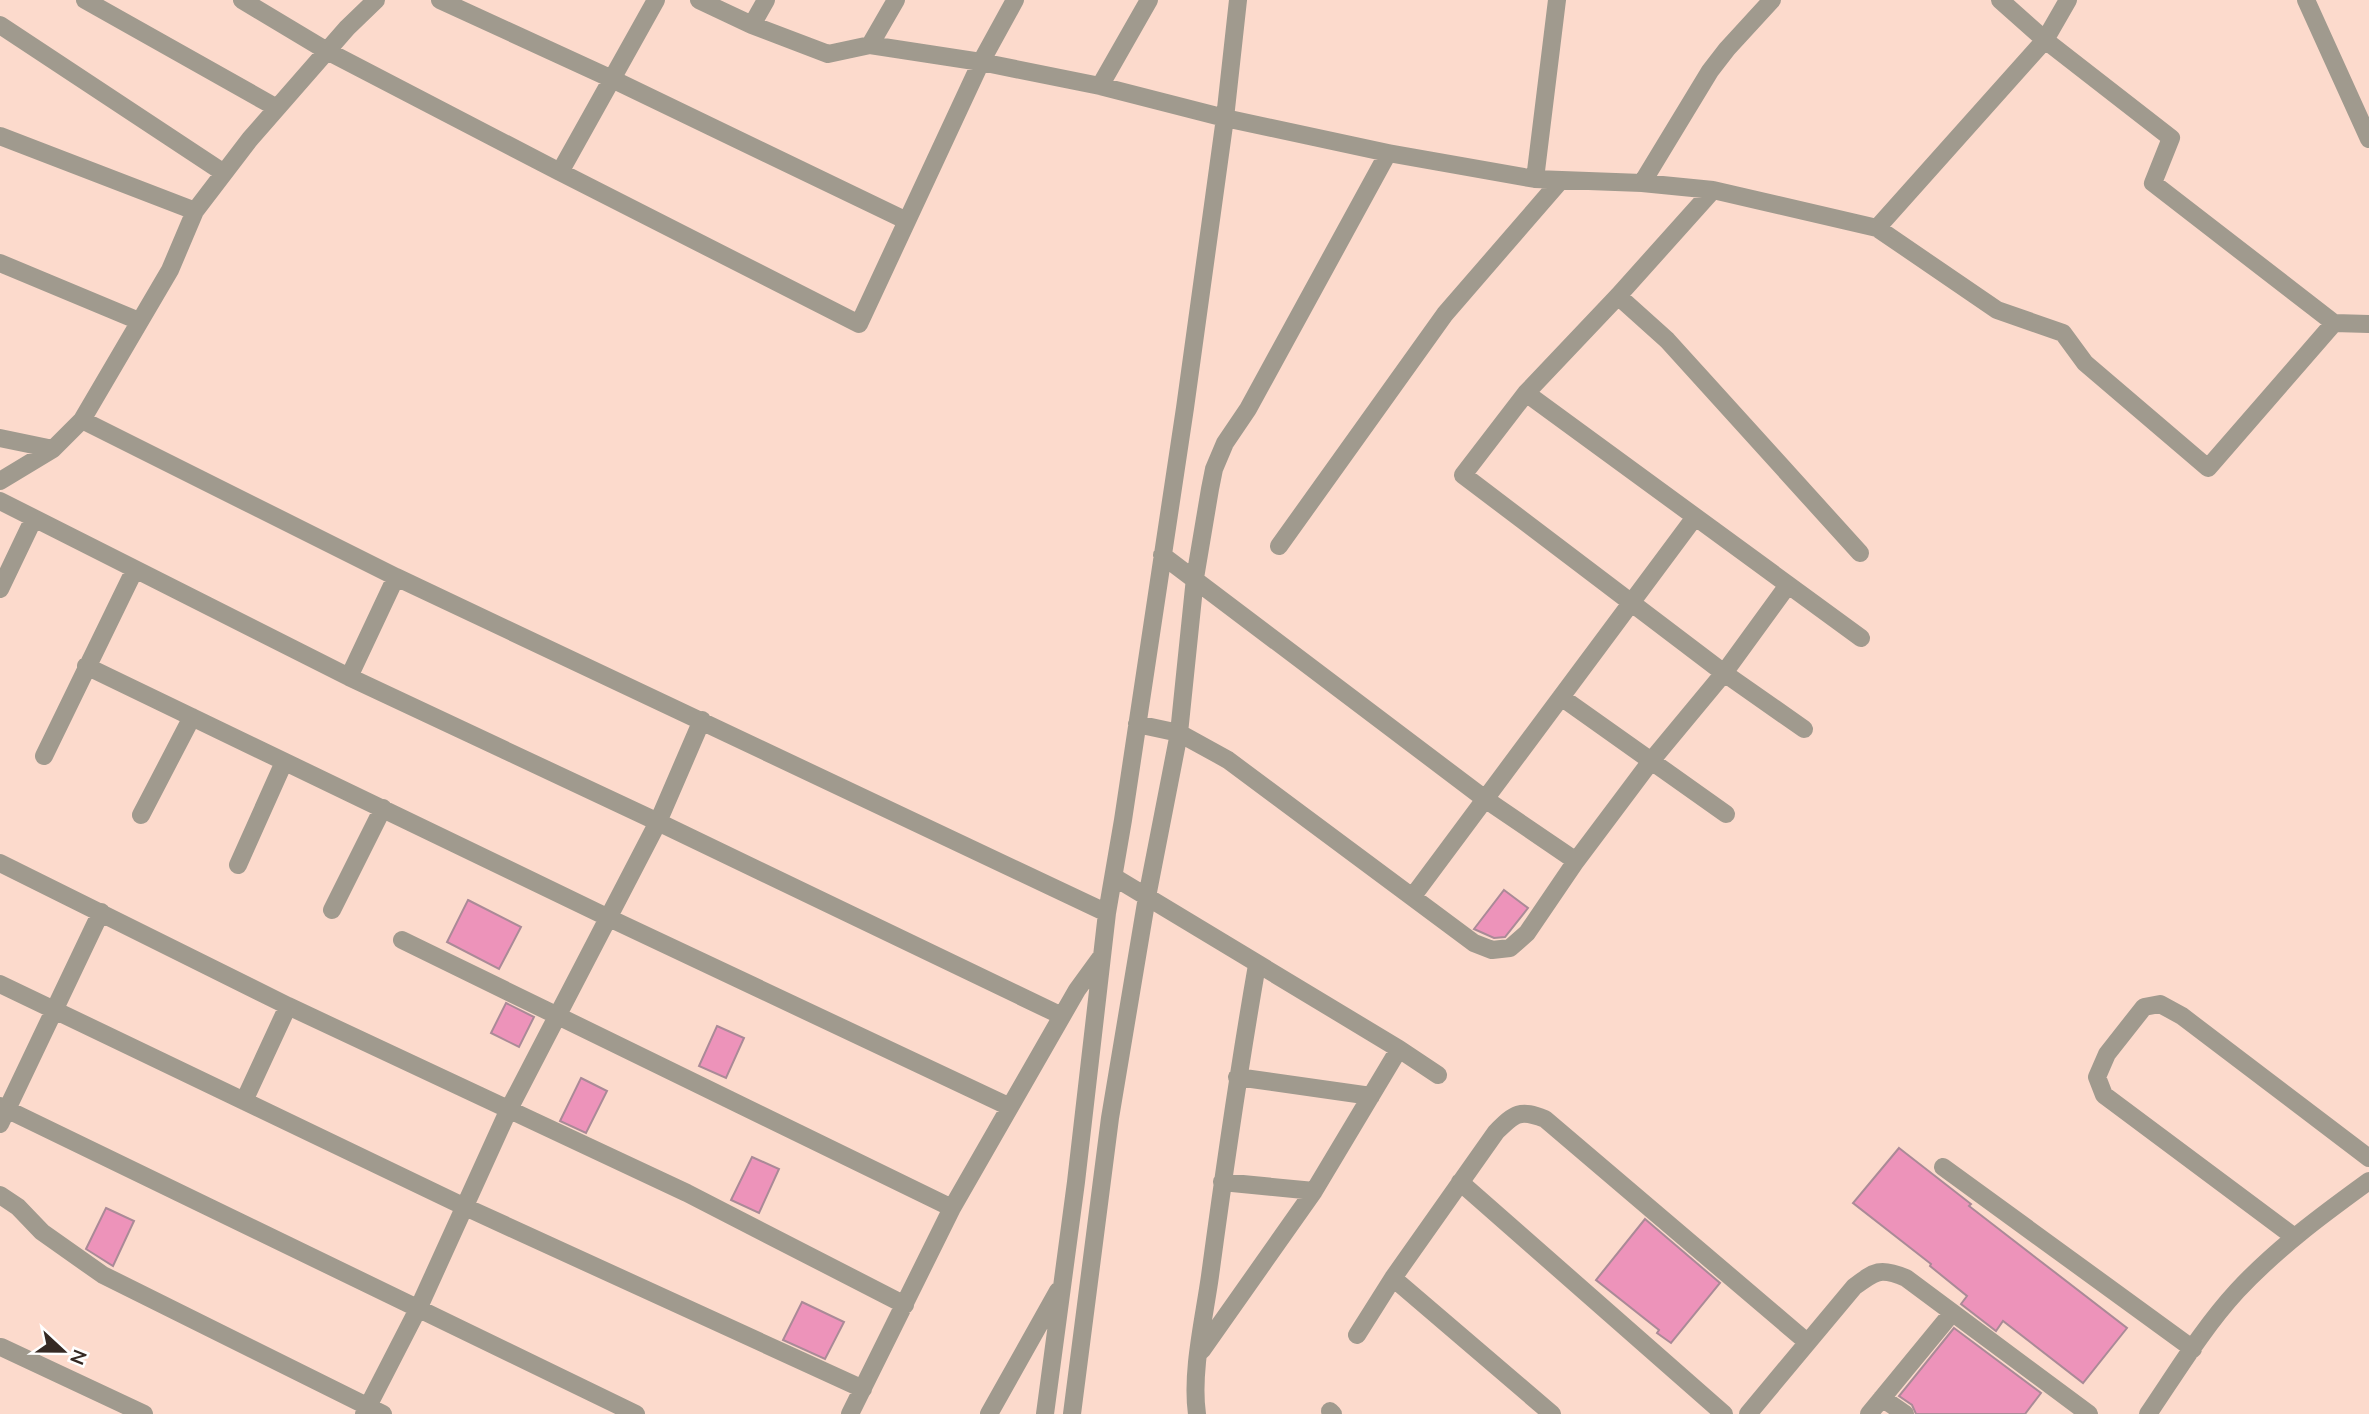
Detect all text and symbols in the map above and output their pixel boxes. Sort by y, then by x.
north arrow [28,1316,98,1386]
text: N [65,1346,93,1369]

